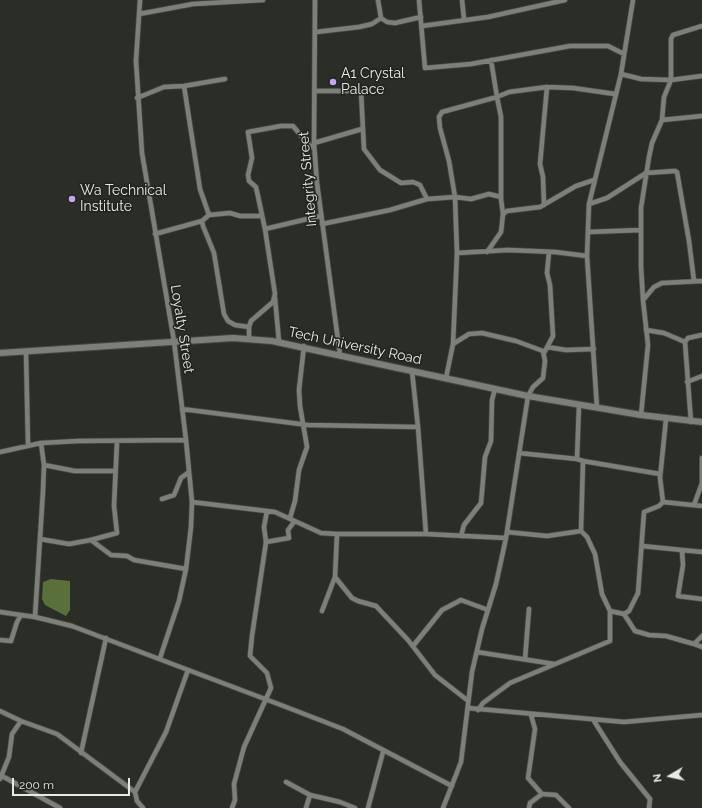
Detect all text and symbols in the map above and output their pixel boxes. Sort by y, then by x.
place label: A1 Crystal Palace [341,66,405,98]
marker: A1 Crystal Palace [328,77,338,87]
street label: Integrity Street [295,131,321,227]
place label: Wa Technical Institute [80,183,166,216]
marker: Wa Technical Institute [67,194,77,204]
street label: Loyalty Street [167,283,197,375]
street label: Tech University Road [287,324,423,368]
north arrow [650,756,690,796]
scale bar [14,770,132,796]
text: N [651,773,665,783]
text: 200 m [19,778,54,792]

